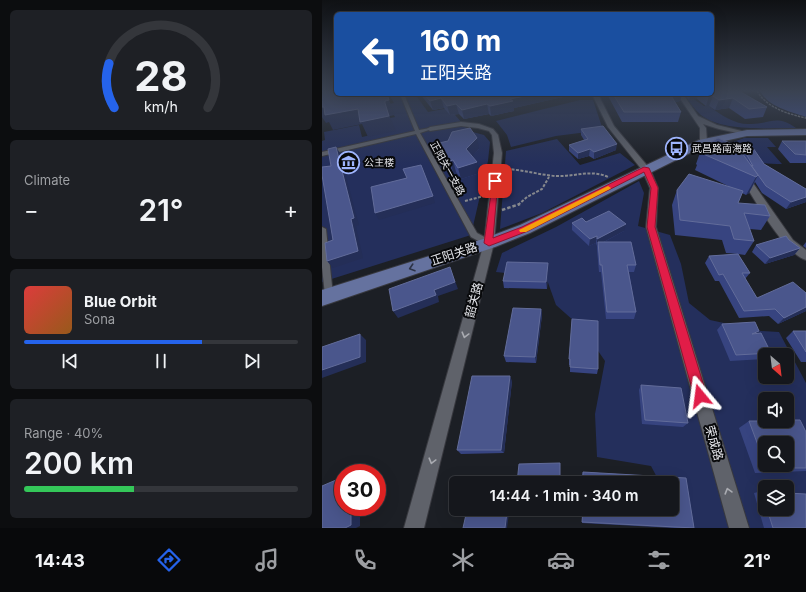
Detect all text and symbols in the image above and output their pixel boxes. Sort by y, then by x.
text: 160 m [420,24,501,58]
icon: left [354,28,406,80]
text: 28 [134,51,188,101]
text: 正阳关路 [420,62,492,83]
text: km/h [144,97,178,114]
bus stop icon: 武昌路南海路 [664,135,690,161]
street label: 正阳关一支路 [428,139,468,197]
place label: 武昌路南海路 [692,142,752,154]
museum icon: 公主楼 [335,149,361,175]
place label: 公主楼 [364,156,394,168]
pin [478,164,512,198]
icon: arrive [484,170,506,192]
text: Climate [24,172,70,188]
text: 21° [138,192,184,228]
text: − [24,197,39,223]
text: + [283,197,298,223]
street label: 正阳关路 [429,239,479,268]
one-way arrow [408,263,415,272]
street label: 韶关路 [462,281,485,319]
text: Blue Orbit [84,292,157,311]
text: Sona [84,311,115,327]
one-way arrow [461,332,469,338]
north arrow [758,348,794,384]
map controls [758,348,794,516]
icon: previous [59,350,81,372]
icon: pause [150,350,172,372]
icon: next [241,350,263,372]
position arrow [679,375,721,417]
button: sound [758,392,794,428]
street label: 荣成路 [702,423,727,462]
text: Range · 40% [24,425,103,441]
button: search [758,436,794,472]
text: 200 km [24,445,134,481]
one-way arrow [428,457,436,464]
speed limit sign: 30 [334,464,386,516]
button: layers [758,480,794,516]
text: 14:44 · 1 min · 340 m [489,486,639,505]
one-way arrow [724,487,733,494]
icon: directions [155,546,183,574]
icon: music [253,546,281,574]
icon: phone [351,546,379,574]
icon: climate [449,546,477,574]
icon: car [547,546,575,574]
icon: filters [645,546,673,574]
text: 14:43 [35,550,85,571]
text: 21° [744,550,771,571]

